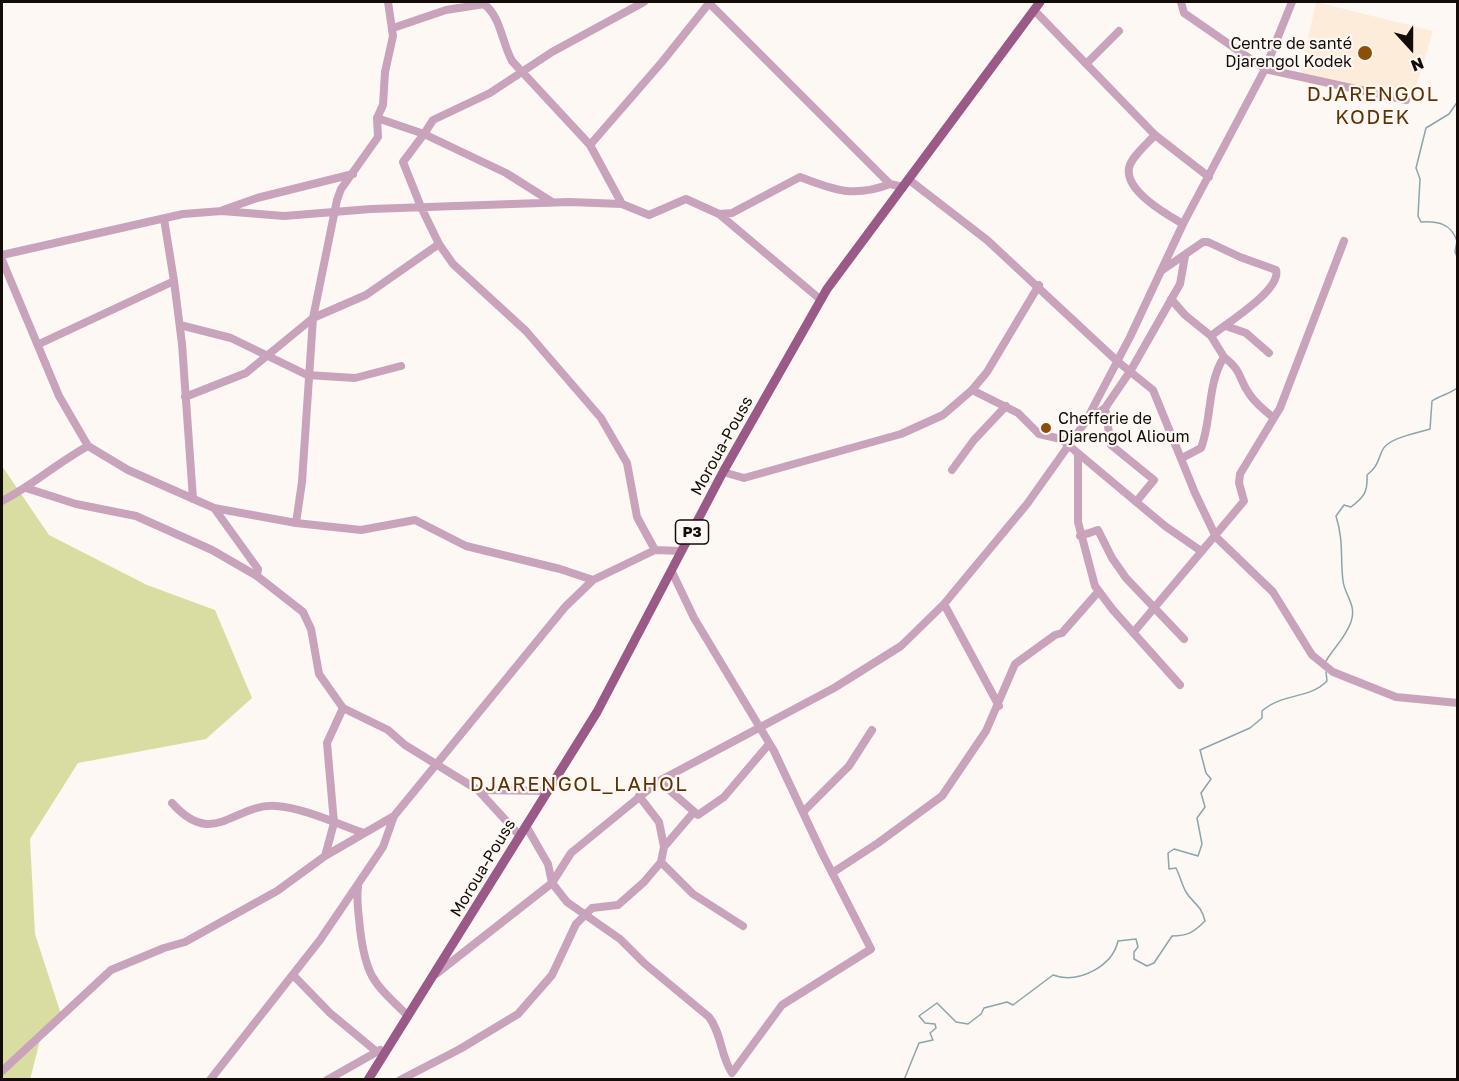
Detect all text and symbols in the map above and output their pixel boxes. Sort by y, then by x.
north arrow [1381,18,1441,78]
place label: Centre de santé Djarengol Kodek [1225,34,1352,72]
marker: Centre de santé Djarengol Kodek [1356,44,1374,62]
text: N [1408,53,1427,76]
district label: DJARENGOL KODEK [1307,83,1439,130]
street label: Moroua-Pouss [687,393,757,499]
place label: Chefferie de Djarengol Alioum [1058,409,1190,447]
marker: Chefferie de Djarengol Alioum [1039,421,1053,435]
road number: P3 [676,520,708,544]
district label: DJARENGOL_LAHOL [470,773,688,797]
street label: Moroua-Pouss [446,816,520,920]

